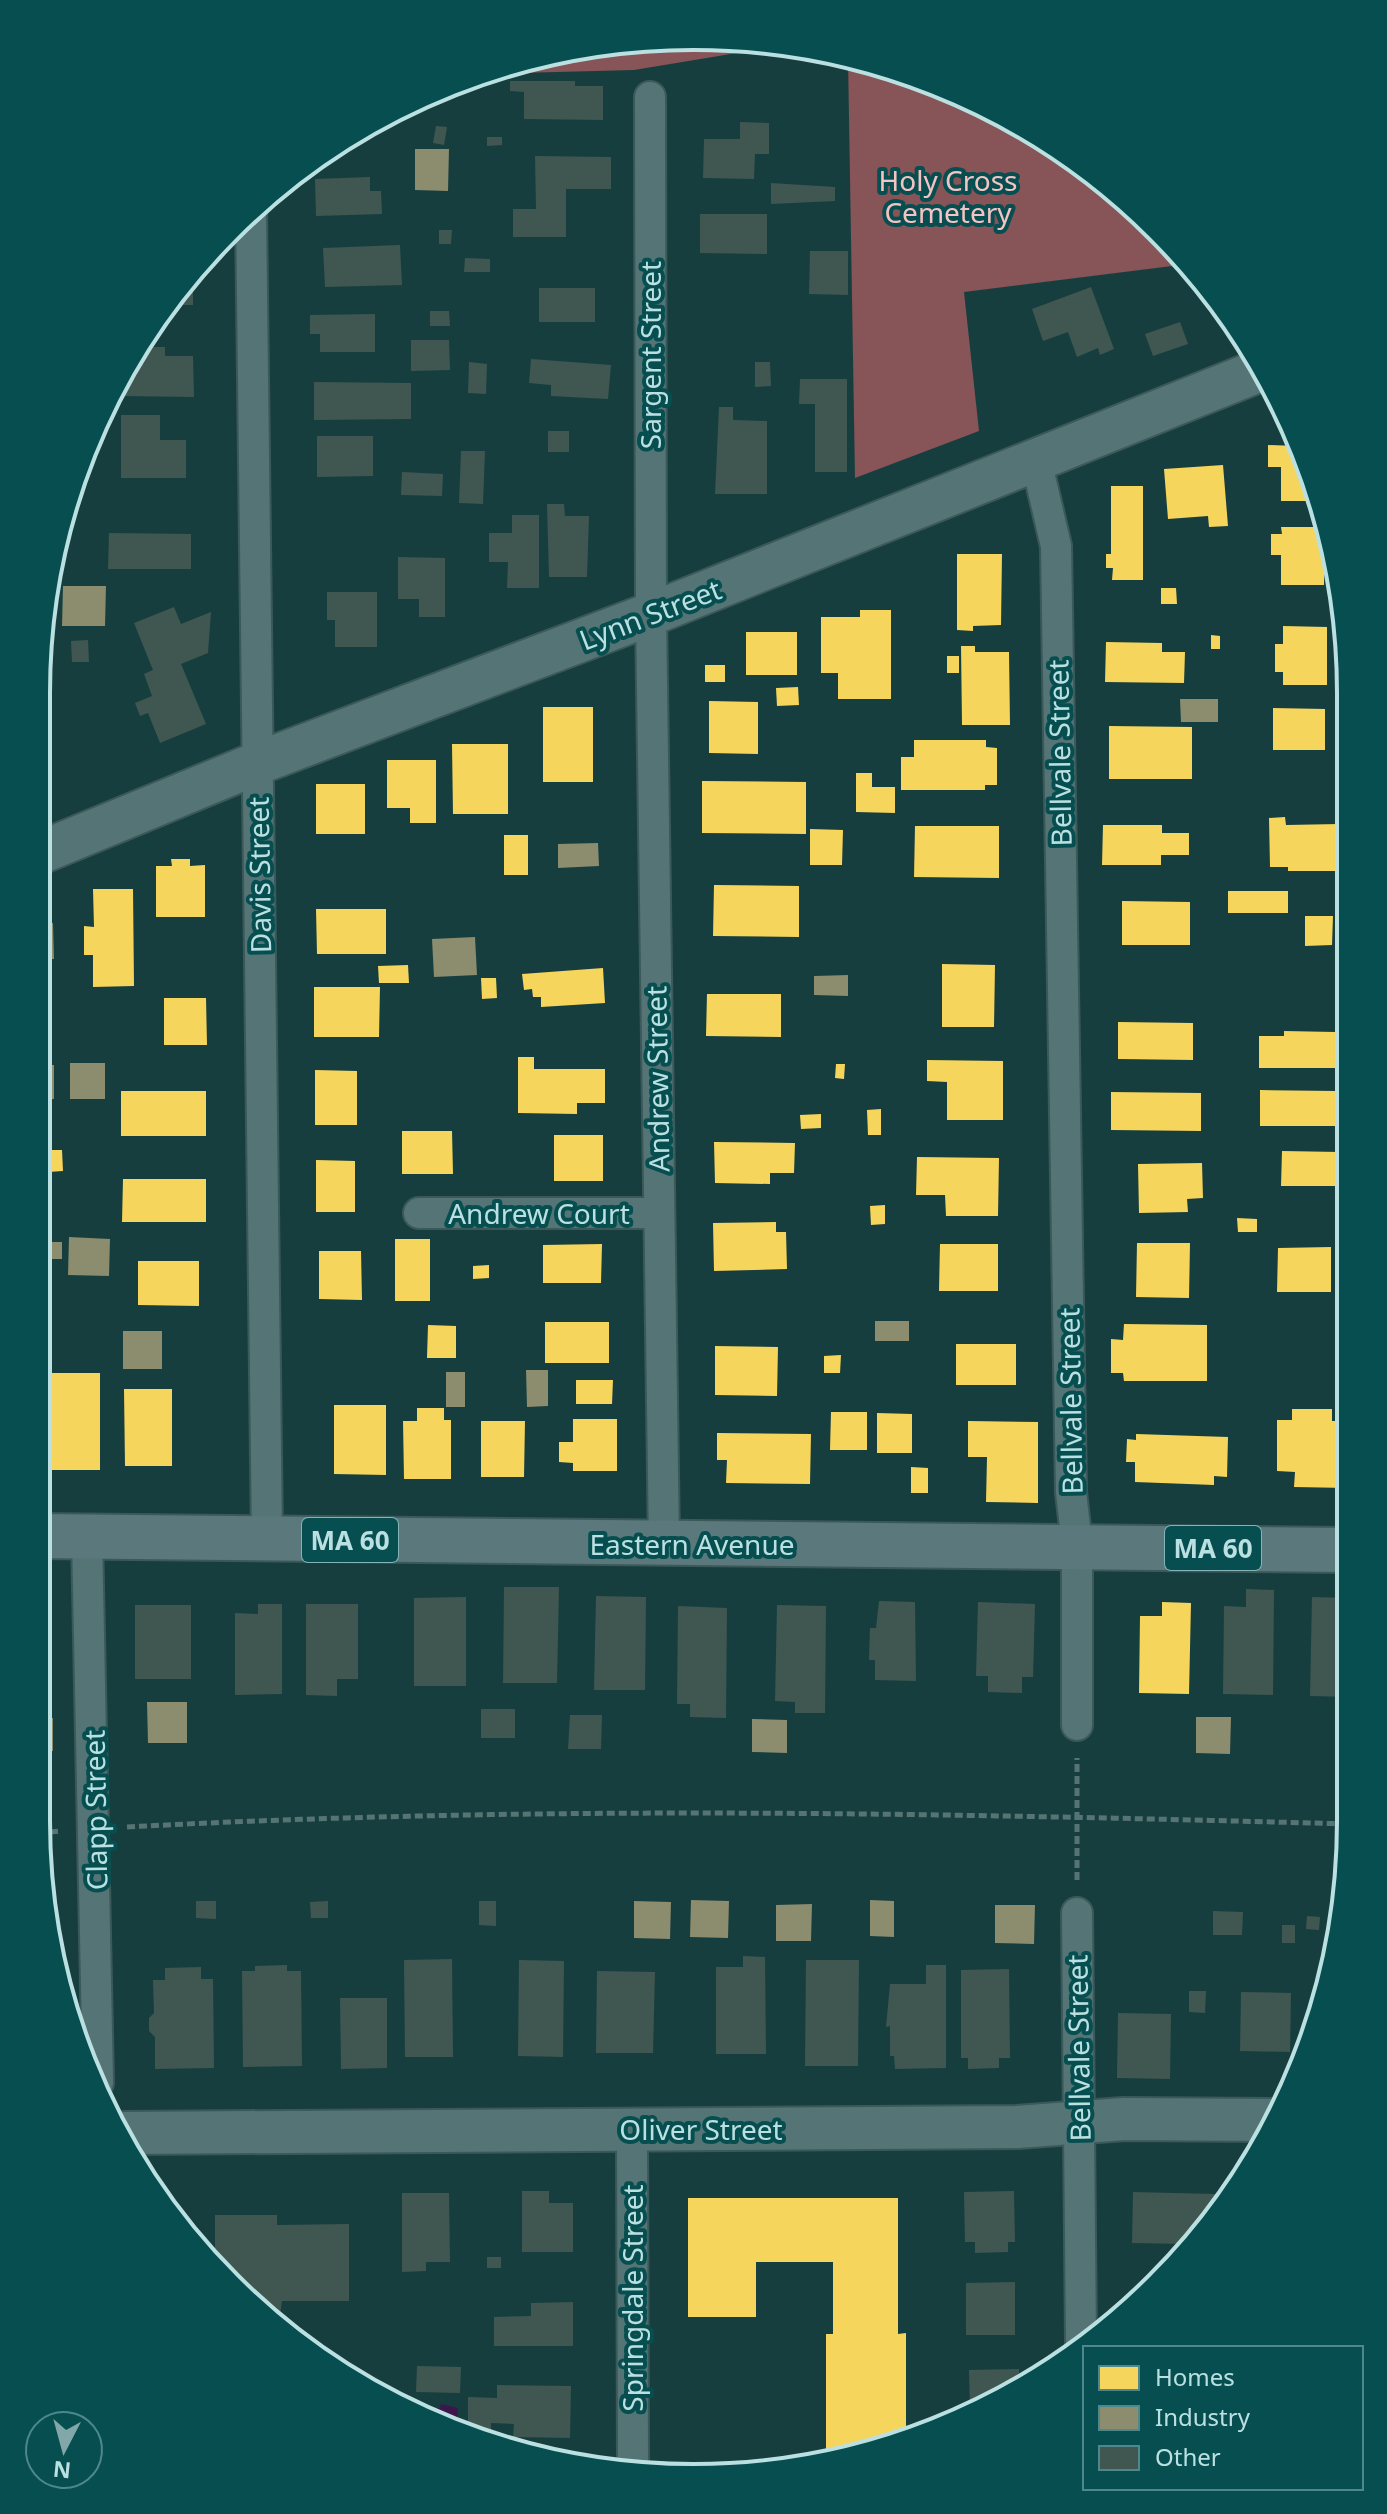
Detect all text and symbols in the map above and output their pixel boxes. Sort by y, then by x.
park label: Holy Cross Cemetery [879,161,1017,231]
street label: Sargent Street [631,261,669,449]
street label: Lynn Street [574,570,726,658]
street label: Bellvale Street [1038,659,1080,847]
street label: Davis Street [239,796,279,954]
street label: Andrew Street [636,986,678,1172]
street label: Andrew Court [448,1194,630,1232]
street label: Bellvale Street [1049,1307,1091,1495]
road number: MA 60 [302,1518,398,1562]
street label: Eastern Avenue [589,1525,795,1563]
road number: MA 60 [1165,1526,1261,1570]
street label: Clapp Street [75,1729,115,1891]
street label: Bellvale Street [1057,1954,1099,2142]
street label: Oliver Street [619,2110,783,2148]
street label: Springdale Street [613,2184,651,2412]
legend [1083,2346,1363,2490]
text: Homes [1155,2360,1235,2393]
text: Industry [1155,2400,1251,2433]
north arrow [24,2410,104,2490]
text: Other [1155,2440,1221,2473]
text: N [51,2455,72,2487]

